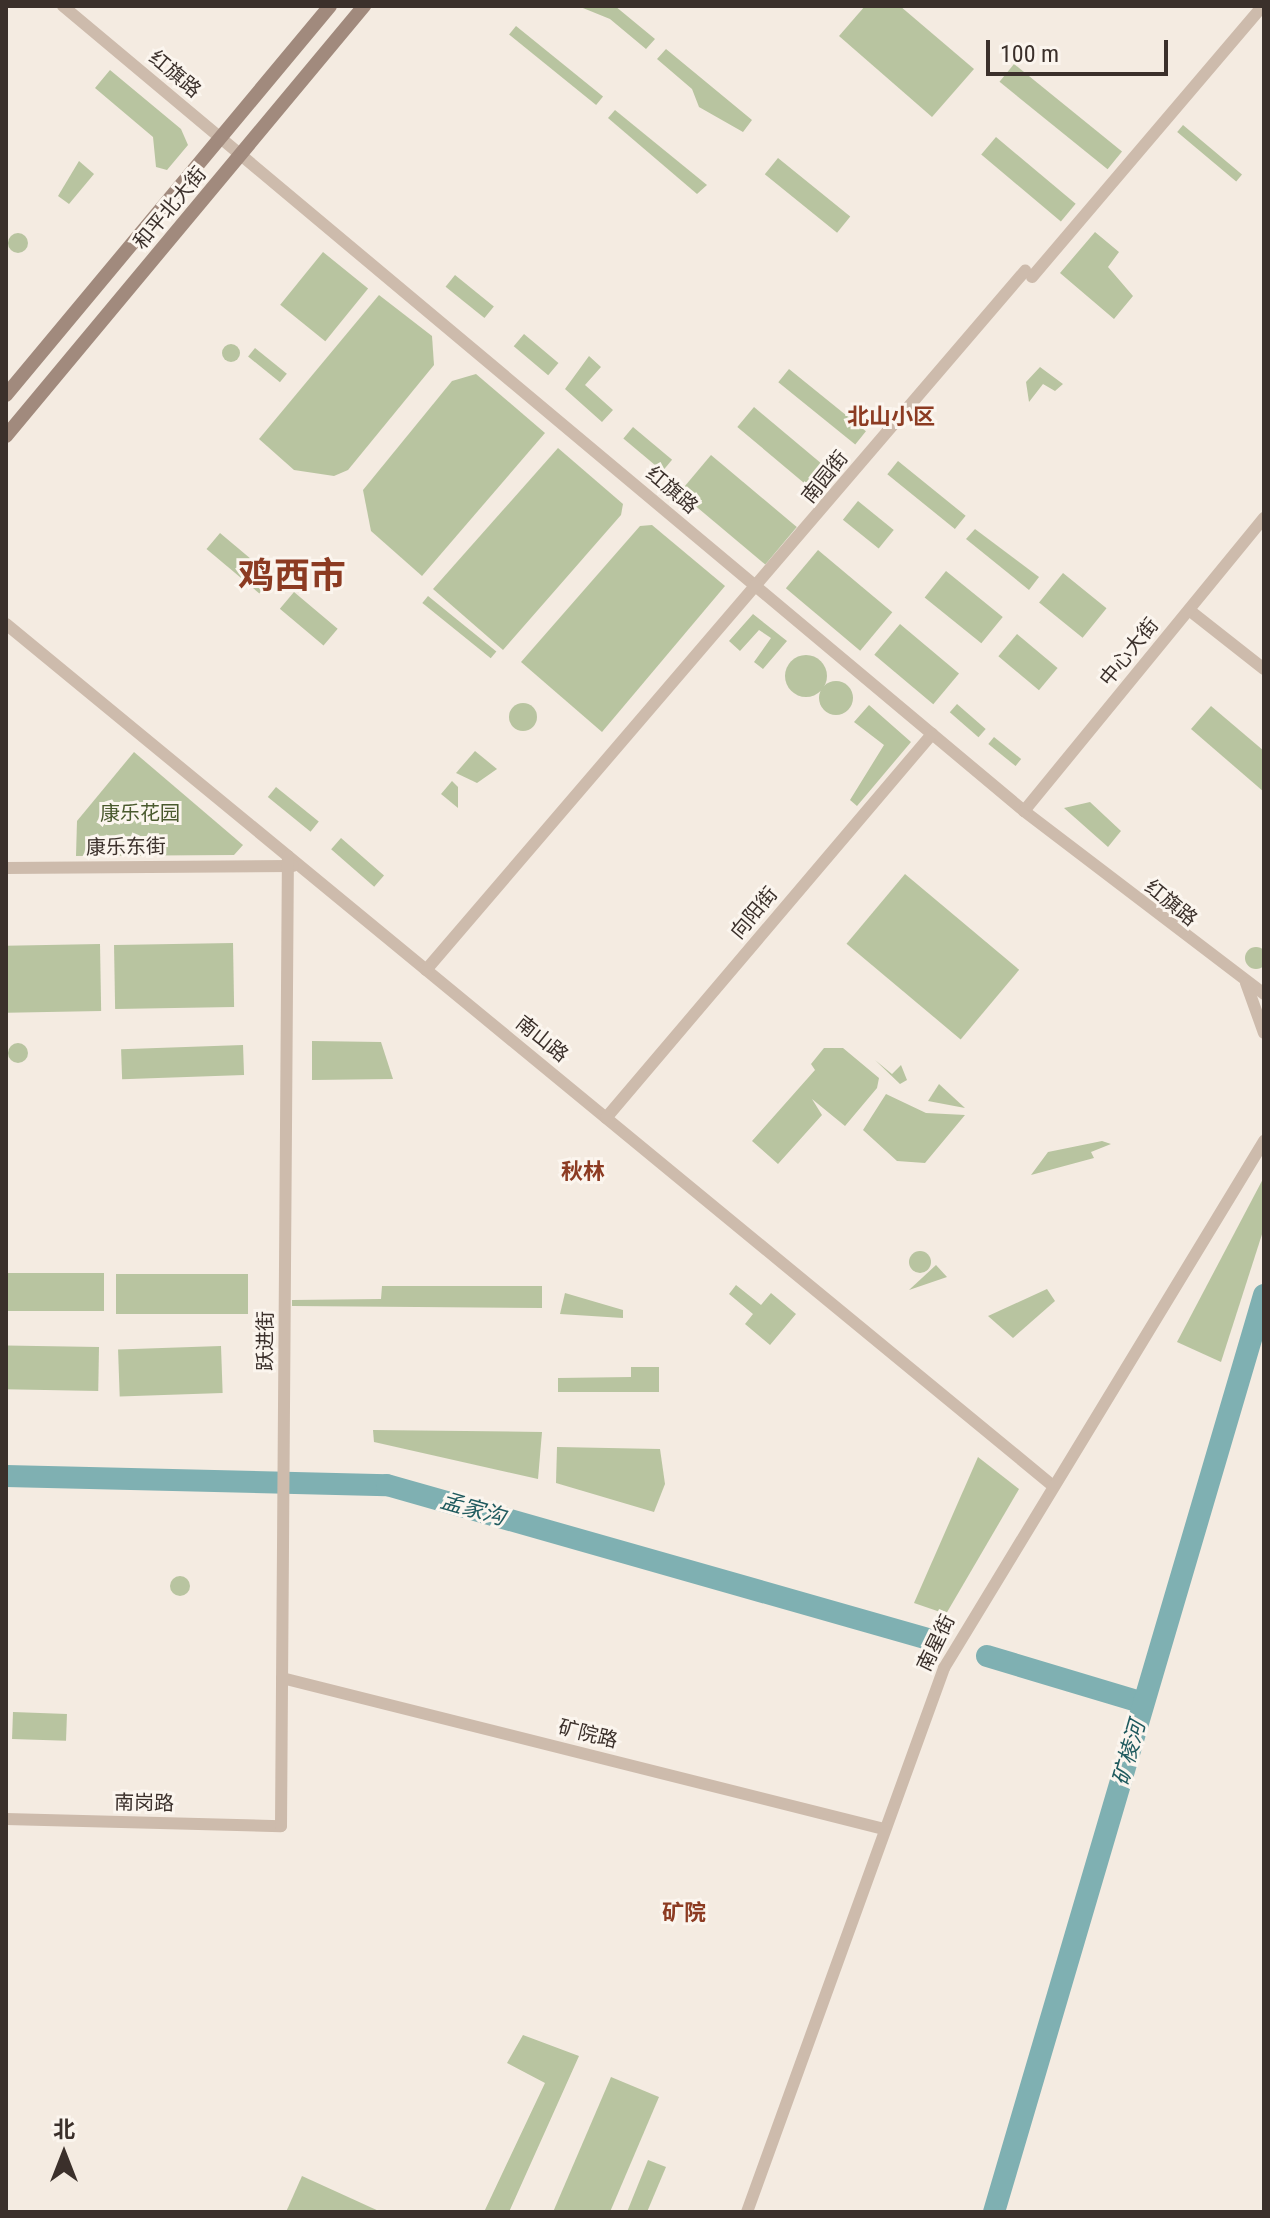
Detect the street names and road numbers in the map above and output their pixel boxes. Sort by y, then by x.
street label: 红旗路 [144,46,206,102]
street label: 和平北大街 [129,162,211,254]
street label: 南园街 [797,446,853,508]
street label: 红旗路 [641,462,703,518]
street label: 中心大街 [1095,613,1163,691]
street label: 康乐东街 [86,834,166,860]
street label: 红旗路 [1140,875,1202,931]
street label: 向阳街 [726,882,782,944]
street label: 南山路 [511,1011,573,1067]
street label: 跃进街 [253,1311,277,1371]
street label: 南星街 [912,1611,960,1675]
street label: 矿院路 [556,1715,620,1753]
street label: 南岗路 [114,1790,174,1816]

